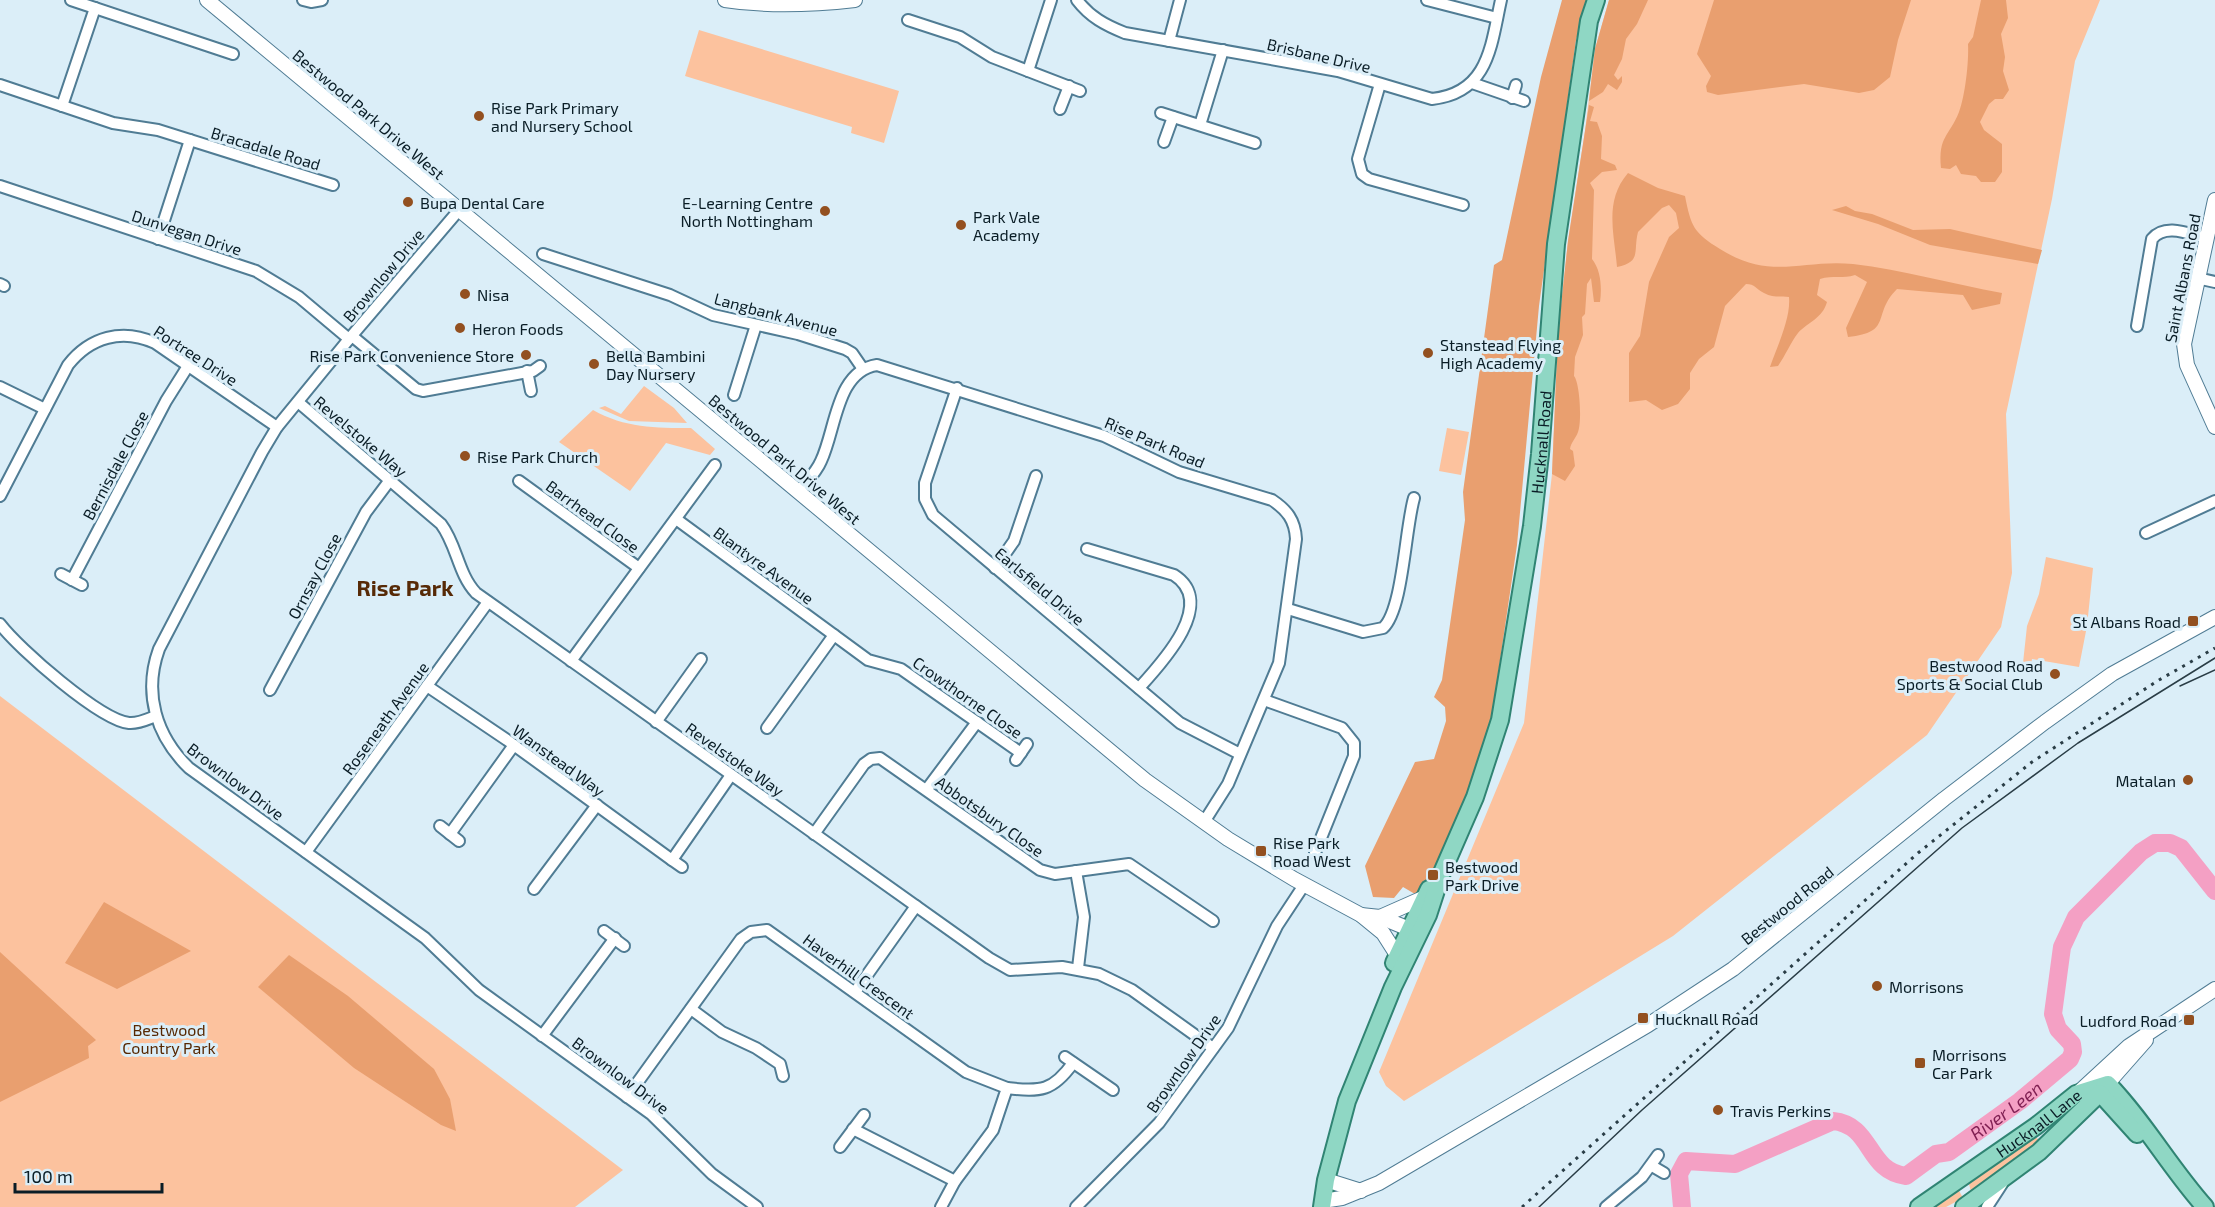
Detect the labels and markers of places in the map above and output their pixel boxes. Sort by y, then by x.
place label: Rise Park Primary and Nursery School [491,98,633,135]
marker: Rise Park Primary and Nursery School [472,109,486,123]
place label: Bupa Dental Care [420,193,545,212]
place label: E-Learning Centre North Nottingham [680,193,813,230]
marker: Bupa Dental Care [401,195,415,209]
marker: E-Learning Centre North Nottingham [818,204,832,218]
place label: Park Vale Academy [973,207,1040,244]
marker: Park Vale Academy [954,218,968,232]
place label: Nisa [477,285,509,304]
marker: Nisa [458,287,472,301]
place label: Heron Foods [472,319,563,338]
marker: Heron Foods [453,321,467,335]
place label: Stanstead Flying High Academy [1440,335,1561,372]
place label: Rise Park Convenience Store [309,346,514,365]
place label: Bella Bambini Day Nursery [606,346,705,383]
marker: Stanstead Flying High Academy [1421,346,1435,360]
marker: Rise Park Convenience Store [519,348,533,362]
marker: Bella Bambini Day Nursery [587,357,601,371]
place label: Rise Park Church [477,447,598,466]
marker: Rise Park Church [458,449,472,463]
place label: St Albans Road [2072,612,2181,631]
marker: St Albans Road [2186,614,2200,628]
place label: Bestwood Road Sports & Social Club [1897,656,2043,693]
marker: Bestwood Road Sports & Social Club [2048,667,2062,681]
place label: Matalan [2115,771,2176,790]
marker: Matalan [2181,773,2195,787]
place label: Rise Park Road West [1273,833,1351,870]
marker: Rise Park Road West [1254,844,1268,858]
place label: Bestwood Park Drive [1445,857,1519,894]
marker: Bestwood Park Drive [1426,868,1440,882]
place label: Morrisons [1889,977,1964,996]
marker: Morrisons [1870,979,1884,993]
place label: Hucknall Road [1655,1009,1758,1028]
marker: Hucknall Road [1636,1011,1650,1025]
place label: Ludford Road [2080,1011,2177,1030]
marker: Ludford Road [2182,1013,2196,1027]
place label: Morrisons Car Park [1932,1045,2007,1082]
marker: Morrisons Car Park [1913,1056,1927,1070]
place label: Travis Perkins [1730,1101,1831,1120]
marker: Travis Perkins [1711,1103,1725,1117]

